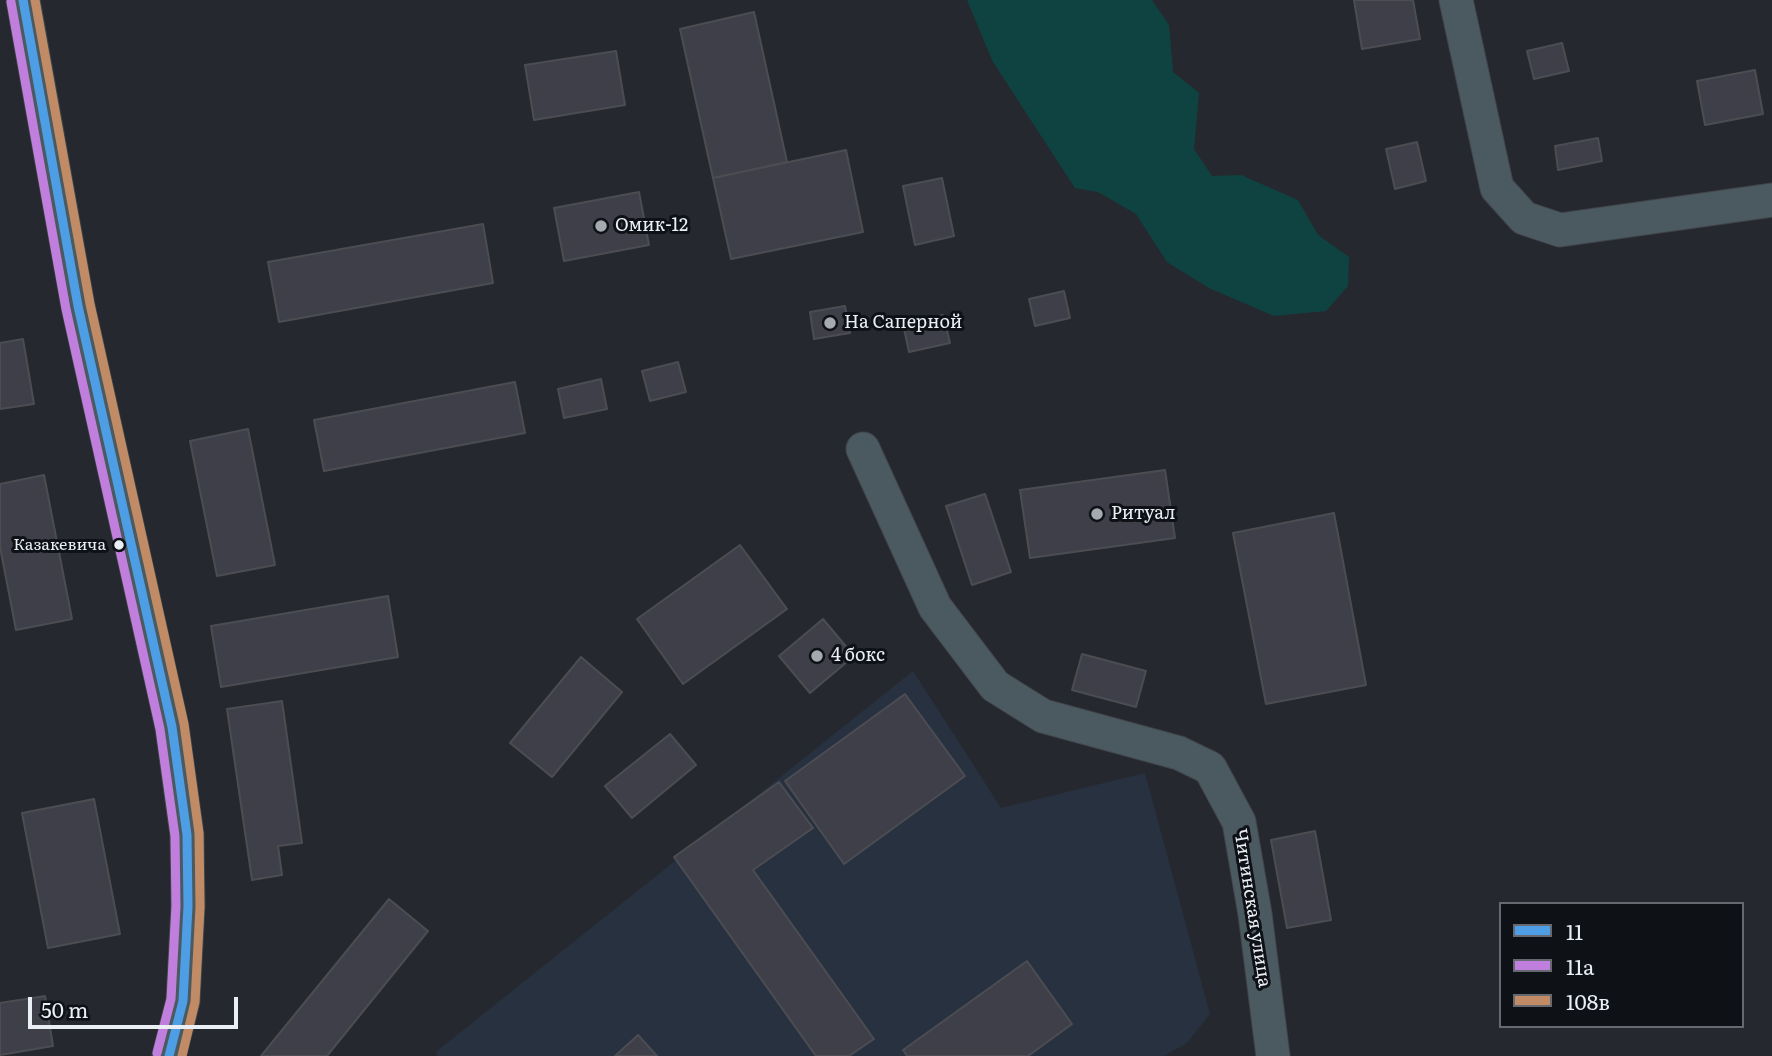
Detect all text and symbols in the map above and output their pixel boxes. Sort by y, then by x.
place label: Омик-12 [615,215,688,237]
marker: Омик-12 [593,218,609,234]
place label: На Саперной [844,312,962,334]
marker: На Саперной [822,315,838,331]
place label: Ритуал [1111,503,1175,525]
marker: Ритуал [1089,506,1105,522]
place label: Казакевича [13,535,106,555]
marker: Казакевича [112,538,126,552]
place label: 4 бокс [831,645,885,667]
marker: 4 бокс [809,648,825,664]
street label: Читинская улица [1229,827,1275,989]
legend [1499,902,1744,1028]
text: 11 [1566,915,1583,946]
text: 11а [1566,950,1594,981]
scale bar [32,982,242,1026]
text: 108в [1566,985,1610,1016]
text: 50 m [41,993,88,1024]

